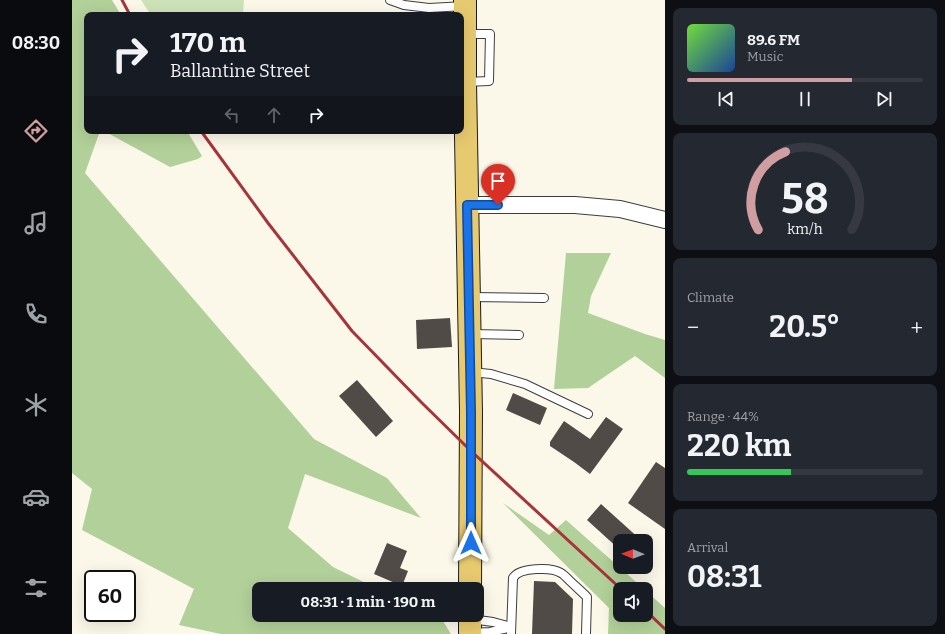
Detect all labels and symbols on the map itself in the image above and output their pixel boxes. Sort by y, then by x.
pin [481,164,515,205]
position arrow [450,522,492,564]
north arrow [613,534,653,574]
speed limit sign: 60 [84,570,136,622]

